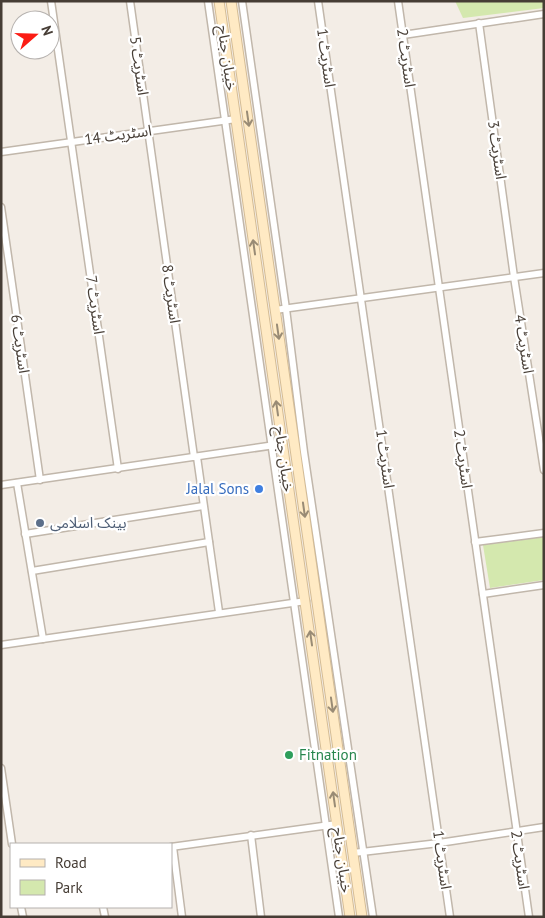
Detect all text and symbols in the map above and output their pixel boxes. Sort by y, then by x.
north arrow [10,10,60,60]
text: N [37,23,57,38]
street label: خیبان جناح [211,24,242,93]
street label: اسٹریٹ 1 [313,27,340,89]
street label: اسٹریٹ 2 [393,27,420,89]
street label: اسٹریٹ 5 [126,35,153,97]
one-way arrow [243,110,253,126]
street label: اسٹریٹ 3 [484,119,511,181]
street label: اسٹریٹ 14 [83,120,153,149]
one-way arrow [249,240,259,256]
street label: اسٹریٹ 8 [158,263,185,325]
street label: اسٹریٹ 7 [82,274,109,336]
street label: اسٹریٹ 6 [7,313,34,375]
street label: اسٹریٹ 4 [510,313,539,375]
one-way arrow [274,323,284,339]
one-way arrow [272,401,282,417]
street label: خیبان جناح [268,425,299,494]
street label: اسٹریٹ 1 [372,428,399,490]
street label: اسٹریٹ 2 [450,428,477,490]
place label: Jalal Sons [185,479,249,498]
marker: Jalal Sons [253,483,265,495]
one-way arrow [299,501,309,517]
place label: بینک اسلامی [50,513,127,532]
marker: بینک اسلامی [34,517,46,529]
one-way arrow [306,631,316,647]
one-way arrow [327,697,337,713]
place label: Fitnation [299,745,357,764]
marker: Fitnation [283,749,295,761]
one-way arrow [328,792,338,808]
street label: خیبان جناح [326,826,357,895]
street label: اسٹریٹ 1 [429,829,456,891]
street label: اسٹریٹ 2 [507,829,534,891]
legend [10,843,172,908]
text: Road [55,853,87,872]
text: Park [55,878,83,897]

